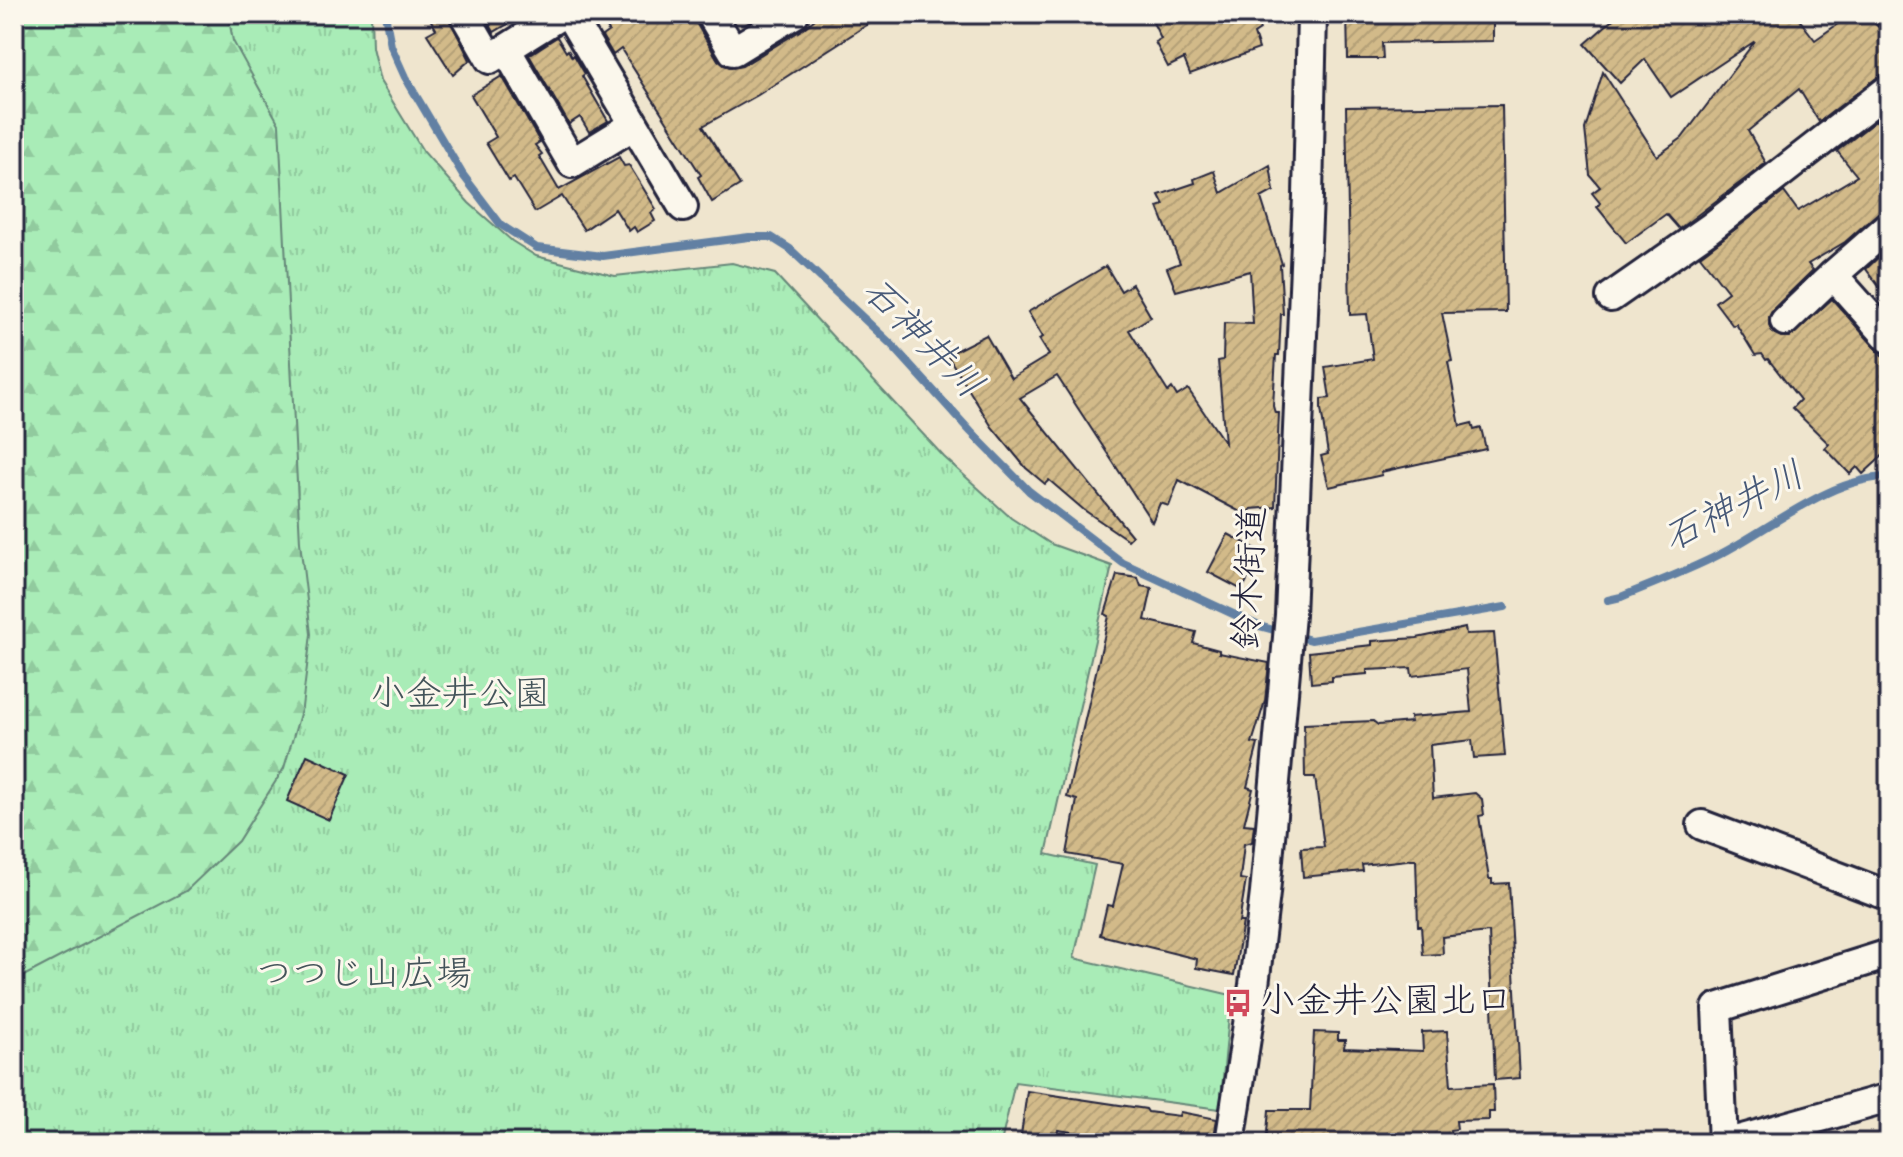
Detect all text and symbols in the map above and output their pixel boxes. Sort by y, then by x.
water label: 石神井川 [847,266,995,414]
water label: 石神井川 [1655,450,1815,568]
street label: 鈴木街道 [1222,505,1282,651]
park label: 小金井公園 [370,670,550,723]
park label: つつじ山広場 [256,950,472,1003]
place label: 小金井公園北口 [1260,977,1512,1030]
bus stop icon: 小金井公園北口 [1223,988,1253,1018]

